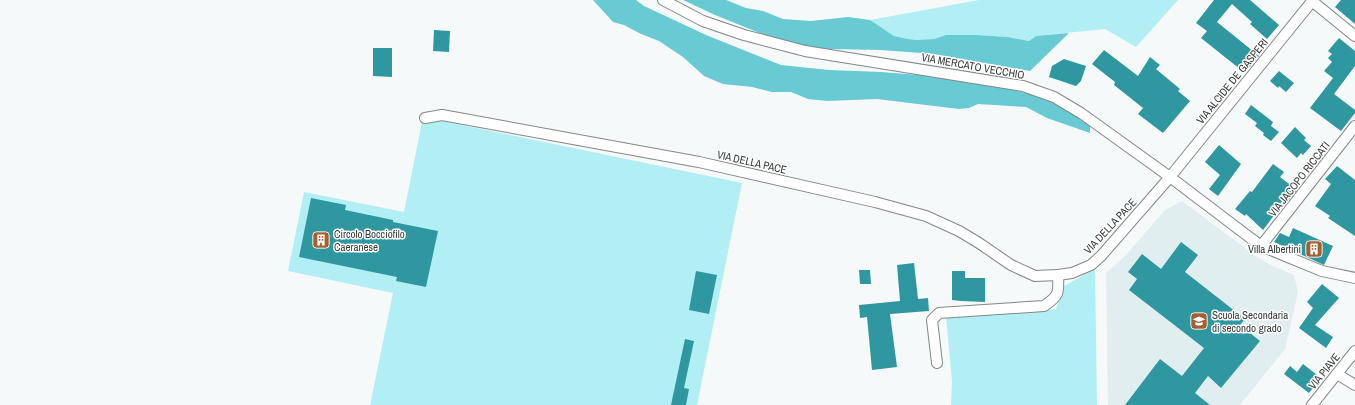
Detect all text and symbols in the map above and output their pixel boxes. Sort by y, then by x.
street label: VIA ALCIDE DE GASPERI [1193,35,1271,127]
street label: VIA MERCATO VECCHIO [920,50,1026,82]
street label: VIA JACOPO RICCATI [1265,139,1333,219]
street label: VIA DELLA PACE [716,147,788,177]
street label: VIA DELLA PACE [1081,195,1139,257]
place label: Circolo Bocciofilo Caeranese [334,227,405,254]
building icon: Circolo Bocciofilo Caeranese [311,230,331,250]
building icon: Villa Albertini [1304,239,1324,259]
place label: Villa Albertini [1248,242,1301,256]
place label: Scuola Secondaria di secondo grado [1212,308,1288,335]
school or university icon: Scuola Secondaria di secondo grado [1189,311,1209,331]
street label: VIA PIAVE [1305,350,1343,392]

